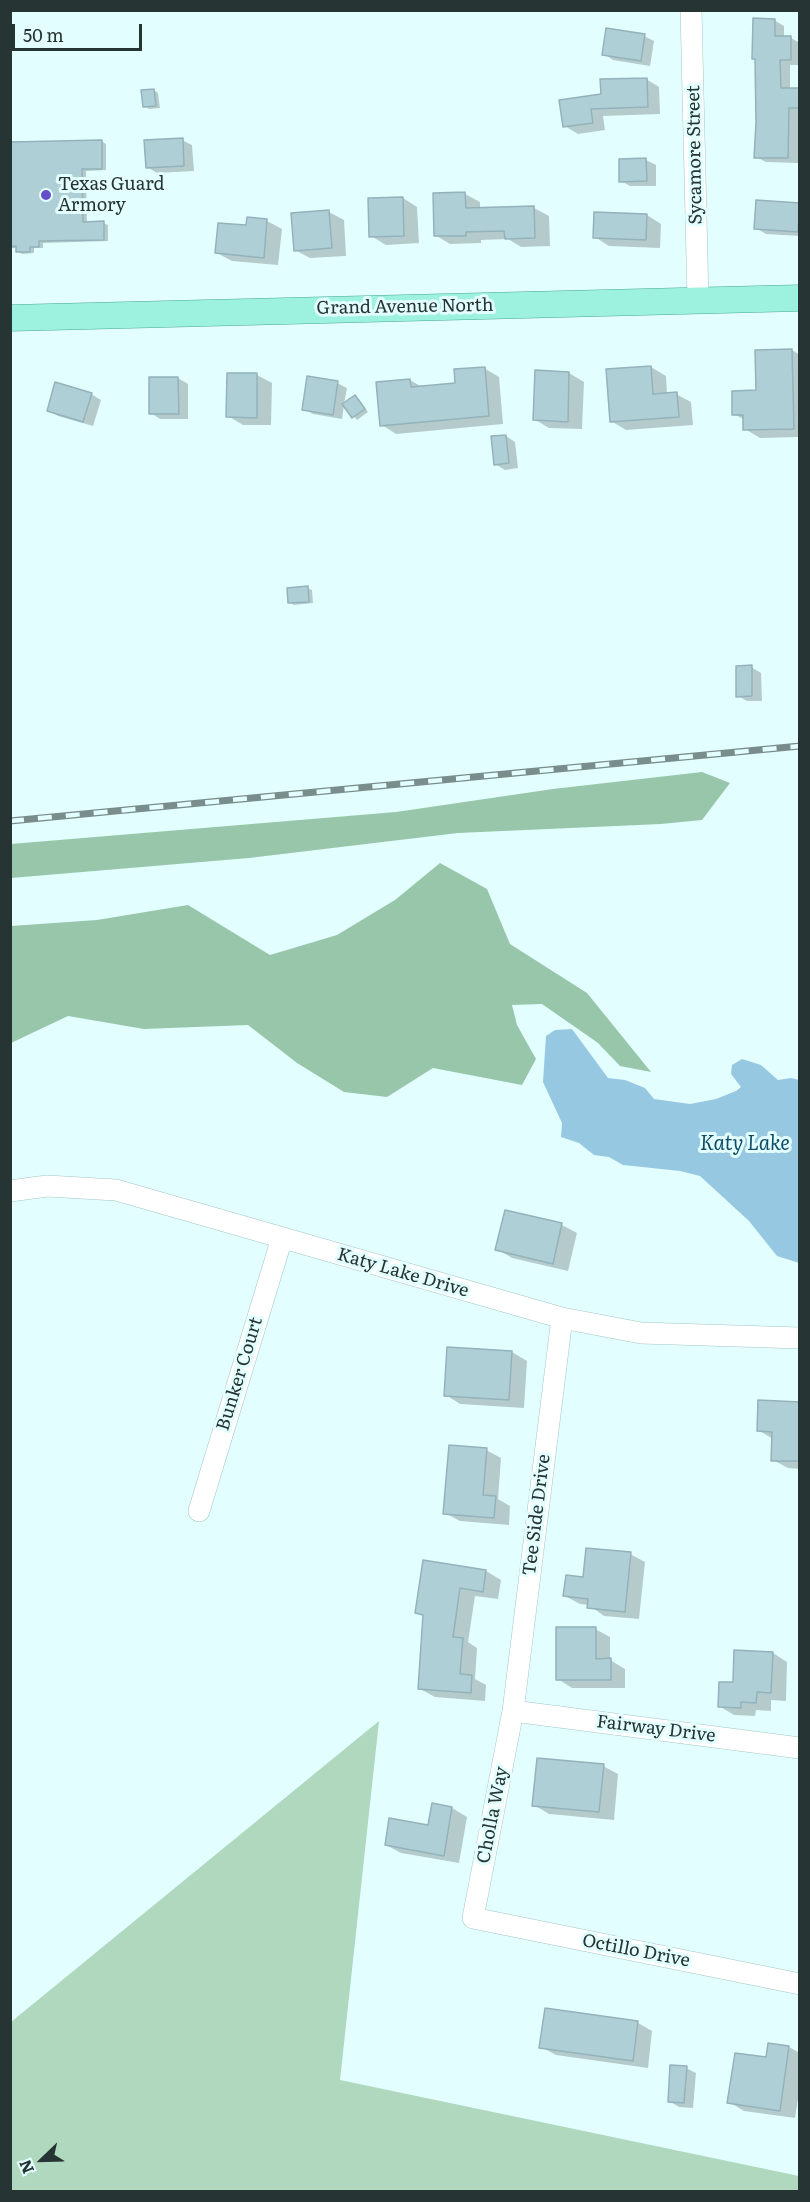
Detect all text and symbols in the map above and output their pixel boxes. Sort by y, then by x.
scale bar [15,12,146,50]
text: 50 m [23,21,64,48]
street label: Sycamore Street [683,85,707,225]
place label: Texas Guard Armory [58,174,165,216]
marker: Texas Guard Armory [39,188,53,202]
street label: Grand Avenue North [316,295,494,319]
water label: Katy Lake [700,1132,790,1156]
street label: Katy Lake Drive [335,1244,471,1302]
street label: Bunker Court [212,1315,268,1433]
street label: Tee Side Drive [519,1453,555,1577]
street label: Fairway Drive [595,1711,717,1747]
street label: Cholla Way [473,1765,513,1865]
street label: Octillo Drive [580,1930,692,1972]
north arrow [12,2130,72,2190]
text: N [12,2156,39,2178]

